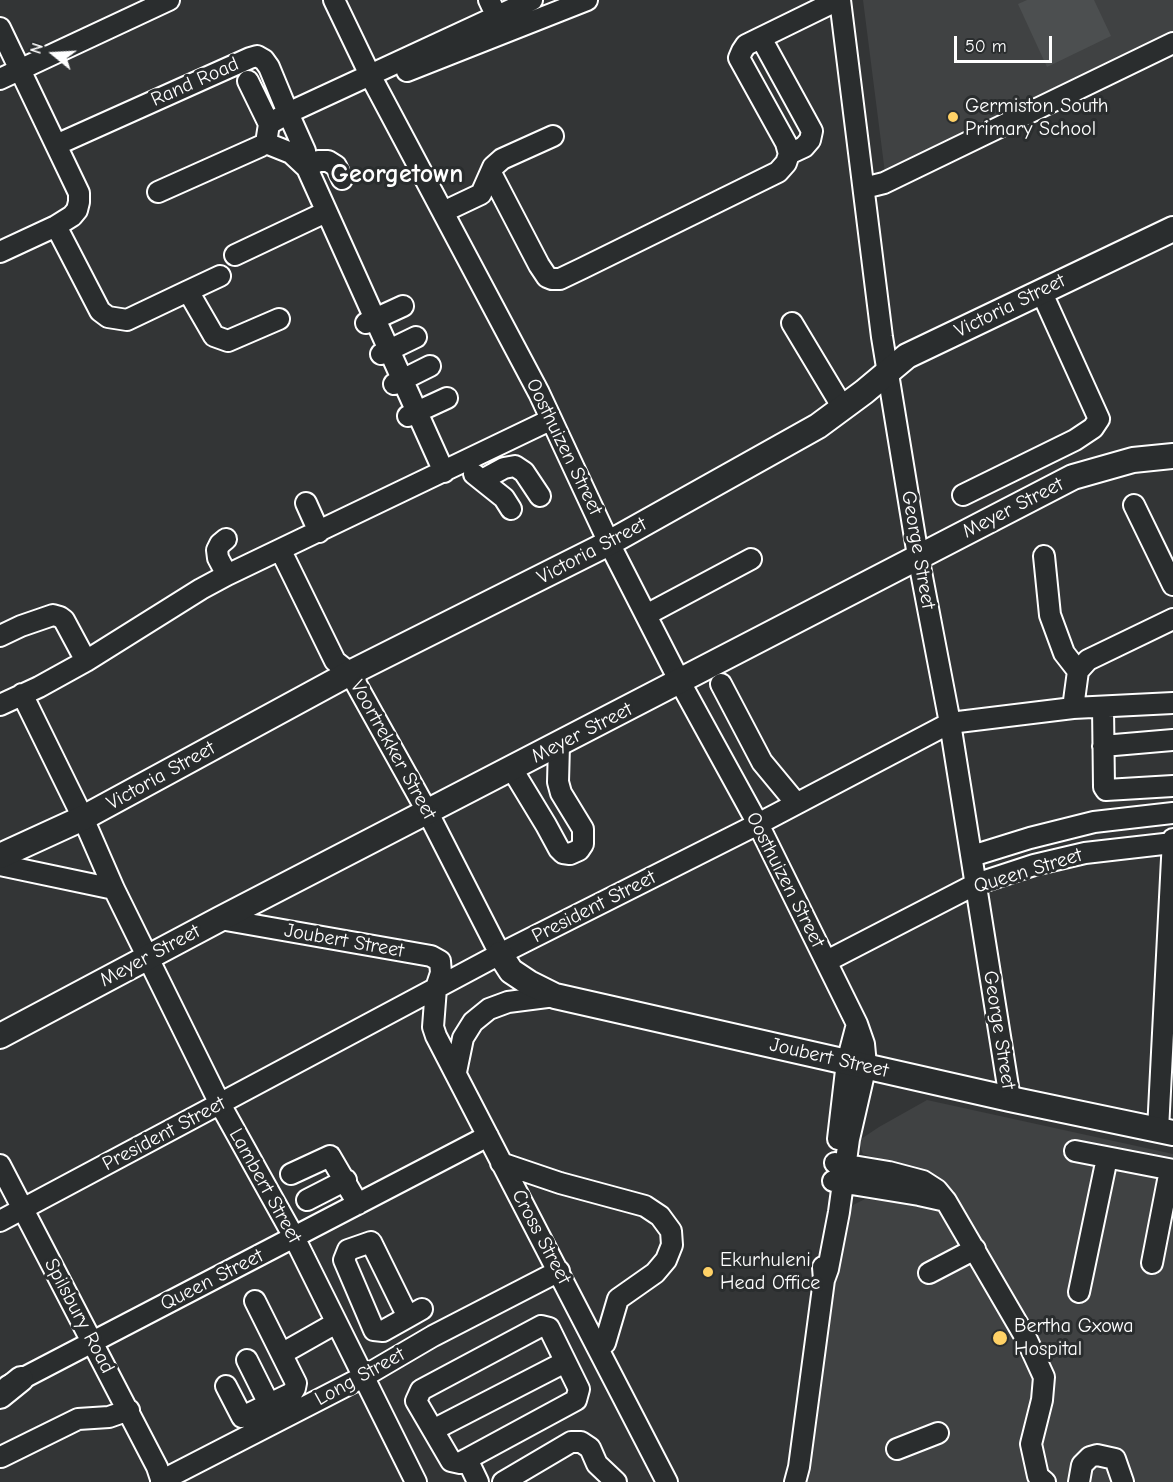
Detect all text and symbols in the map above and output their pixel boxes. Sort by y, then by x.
north arrow [24,24,84,84]
scale bar [957,24,1054,62]
text: 50 m [965,36,1007,57]
text: N [27,41,47,56]
street label: Rand Road [147,52,243,112]
place label: Germiston South Primary School [965,94,1108,141]
marker: Germiston South Primary School [946,110,960,124]
district label: Georgetown [331,159,463,191]
street label: Victoria Street [951,269,1069,343]
street label: Oosthuizen Street [521,375,607,519]
street label: Meyer Street [958,472,1068,544]
street label: George Street [896,489,940,611]
street label: Victoria Street [533,512,651,590]
street label: Voortrekker Street [345,676,441,824]
street label: Meyer Street [527,697,637,769]
street label: Victoria Street [103,736,219,816]
street label: Oosthuizen Street [741,808,829,952]
street label: Queen Street [971,843,1085,899]
street label: President Street [528,865,660,949]
street label: Joubert Street [282,919,406,963]
street label: Meyer Street [96,920,204,992]
street label: George Street [978,969,1020,1091]
street label: Joubert Street [767,1033,891,1083]
street label: President Street [98,1092,230,1176]
street label: Lambert Street [224,1124,306,1248]
street label: Cross Street [506,1186,576,1288]
street label: Queen Street [157,1244,267,1316]
place label: Ekurhuleni Head Office [720,1248,820,1295]
street label: Spilsbury Road [39,1254,119,1378]
marker: Ekurhuleni Head Office [701,1265,715,1279]
place label: Bertha Gxowa Hospital [1014,1314,1133,1361]
marker: Bertha Gxowa Hospital [991,1329,1009,1347]
street label: Long Street [311,1343,409,1411]

